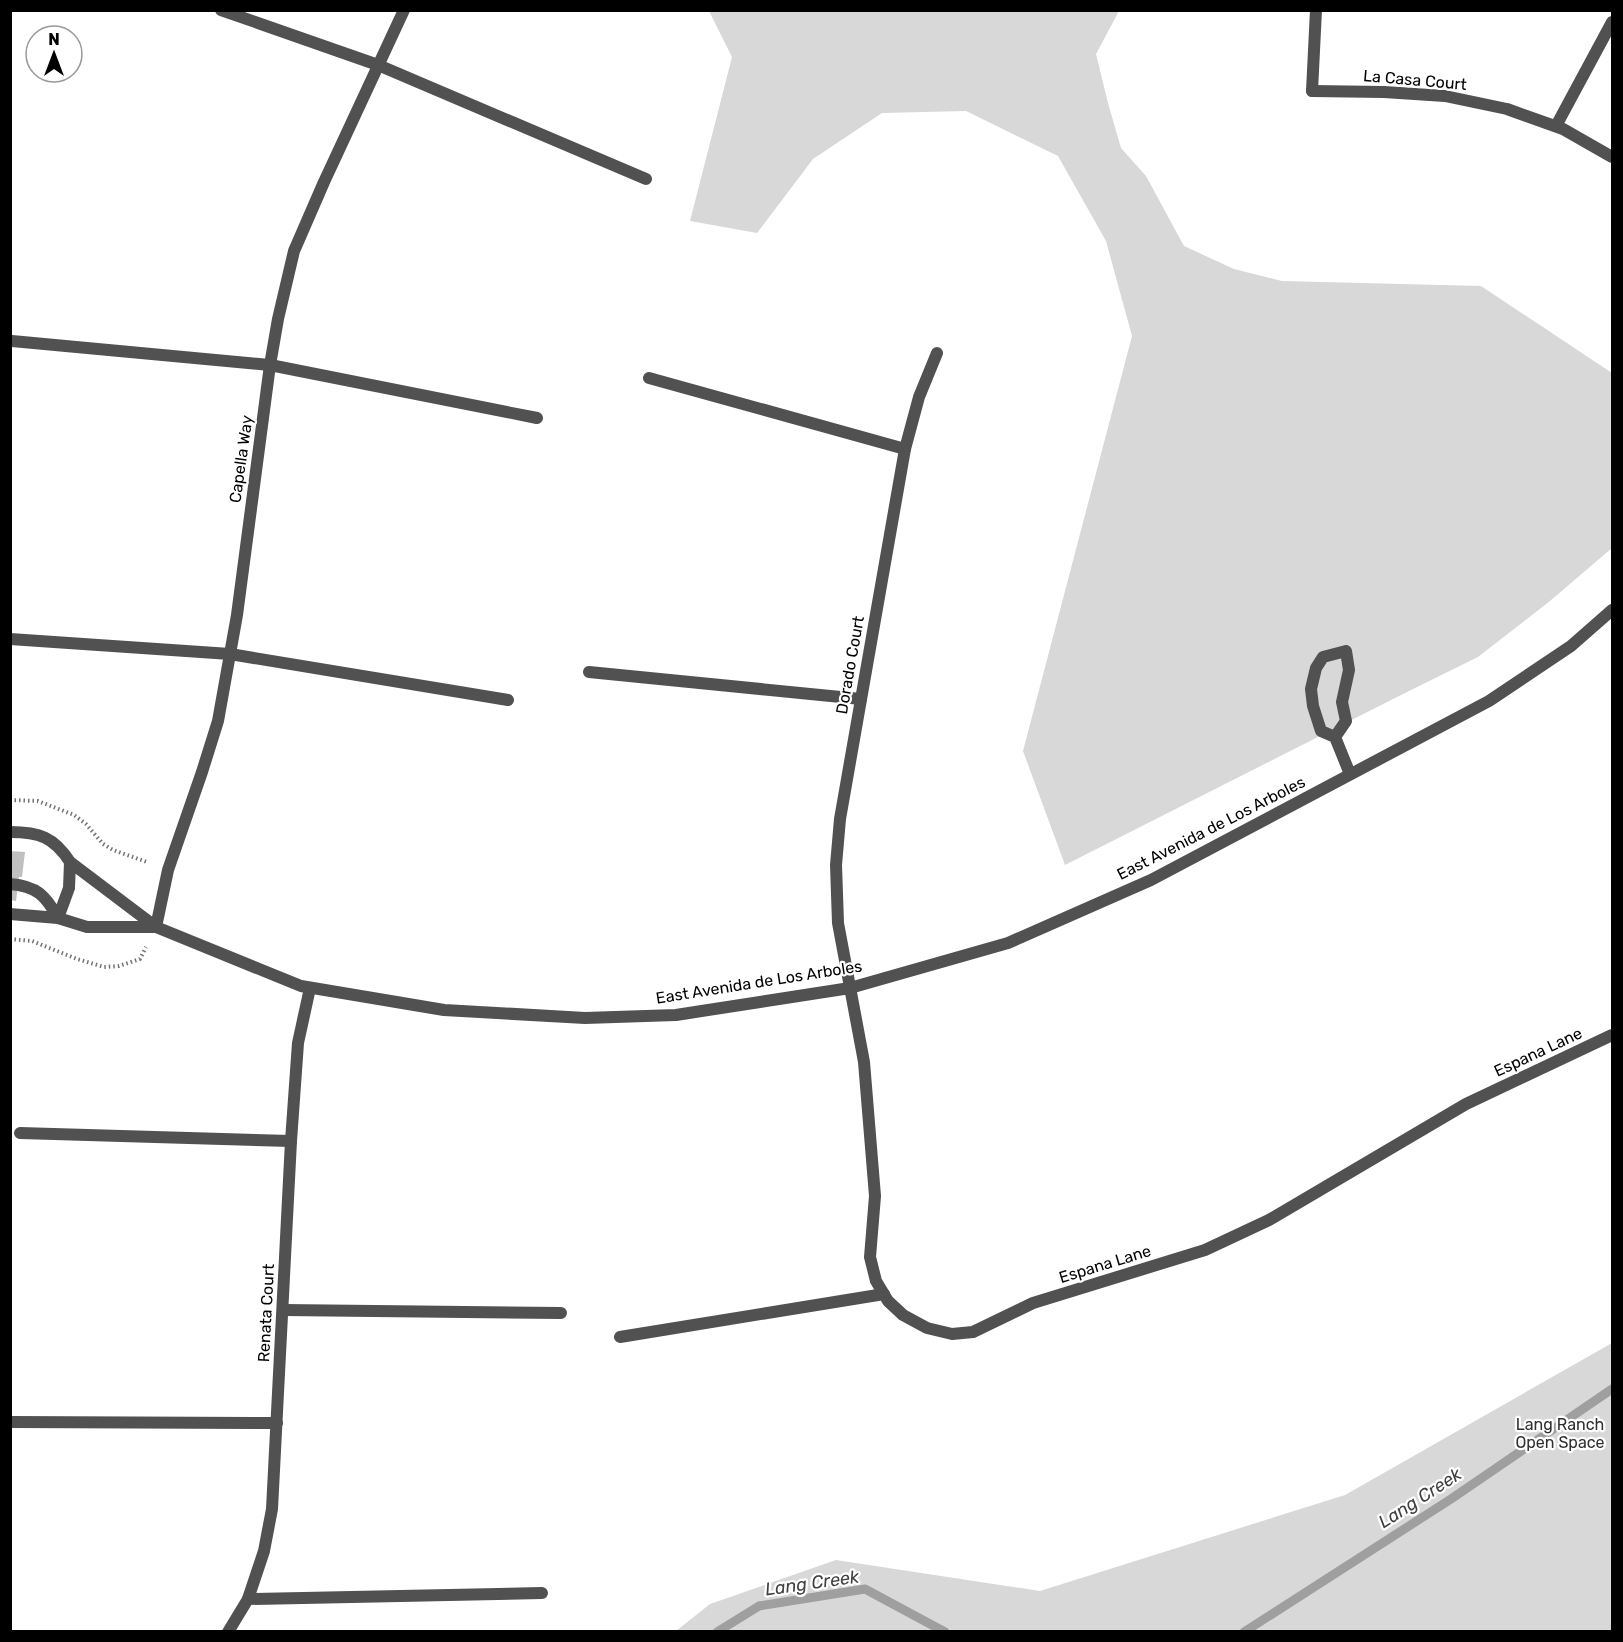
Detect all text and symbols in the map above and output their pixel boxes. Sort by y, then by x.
north arrow [24,24,84,84]
text: N [48,30,60,49]
street label: La Casa Court [1362,66,1468,94]
street label: Capella Way [225,414,257,504]
street label: Dorado Court [832,614,868,716]
street label: East Avenida de Los Arboles [1114,772,1308,884]
street label: East Avenida de Los Arboles [654,956,864,1008]
street label: Espana Lane [1491,1023,1585,1081]
street label: Espana Lane [1057,1241,1153,1287]
street label: Renata Court [254,1263,278,1363]
park label: Lang Ranch Open Space [1515,1415,1605,1452]
water label: Lang Creek [1374,1463,1466,1533]
water label: Lang Creek [764,1565,861,1600]

